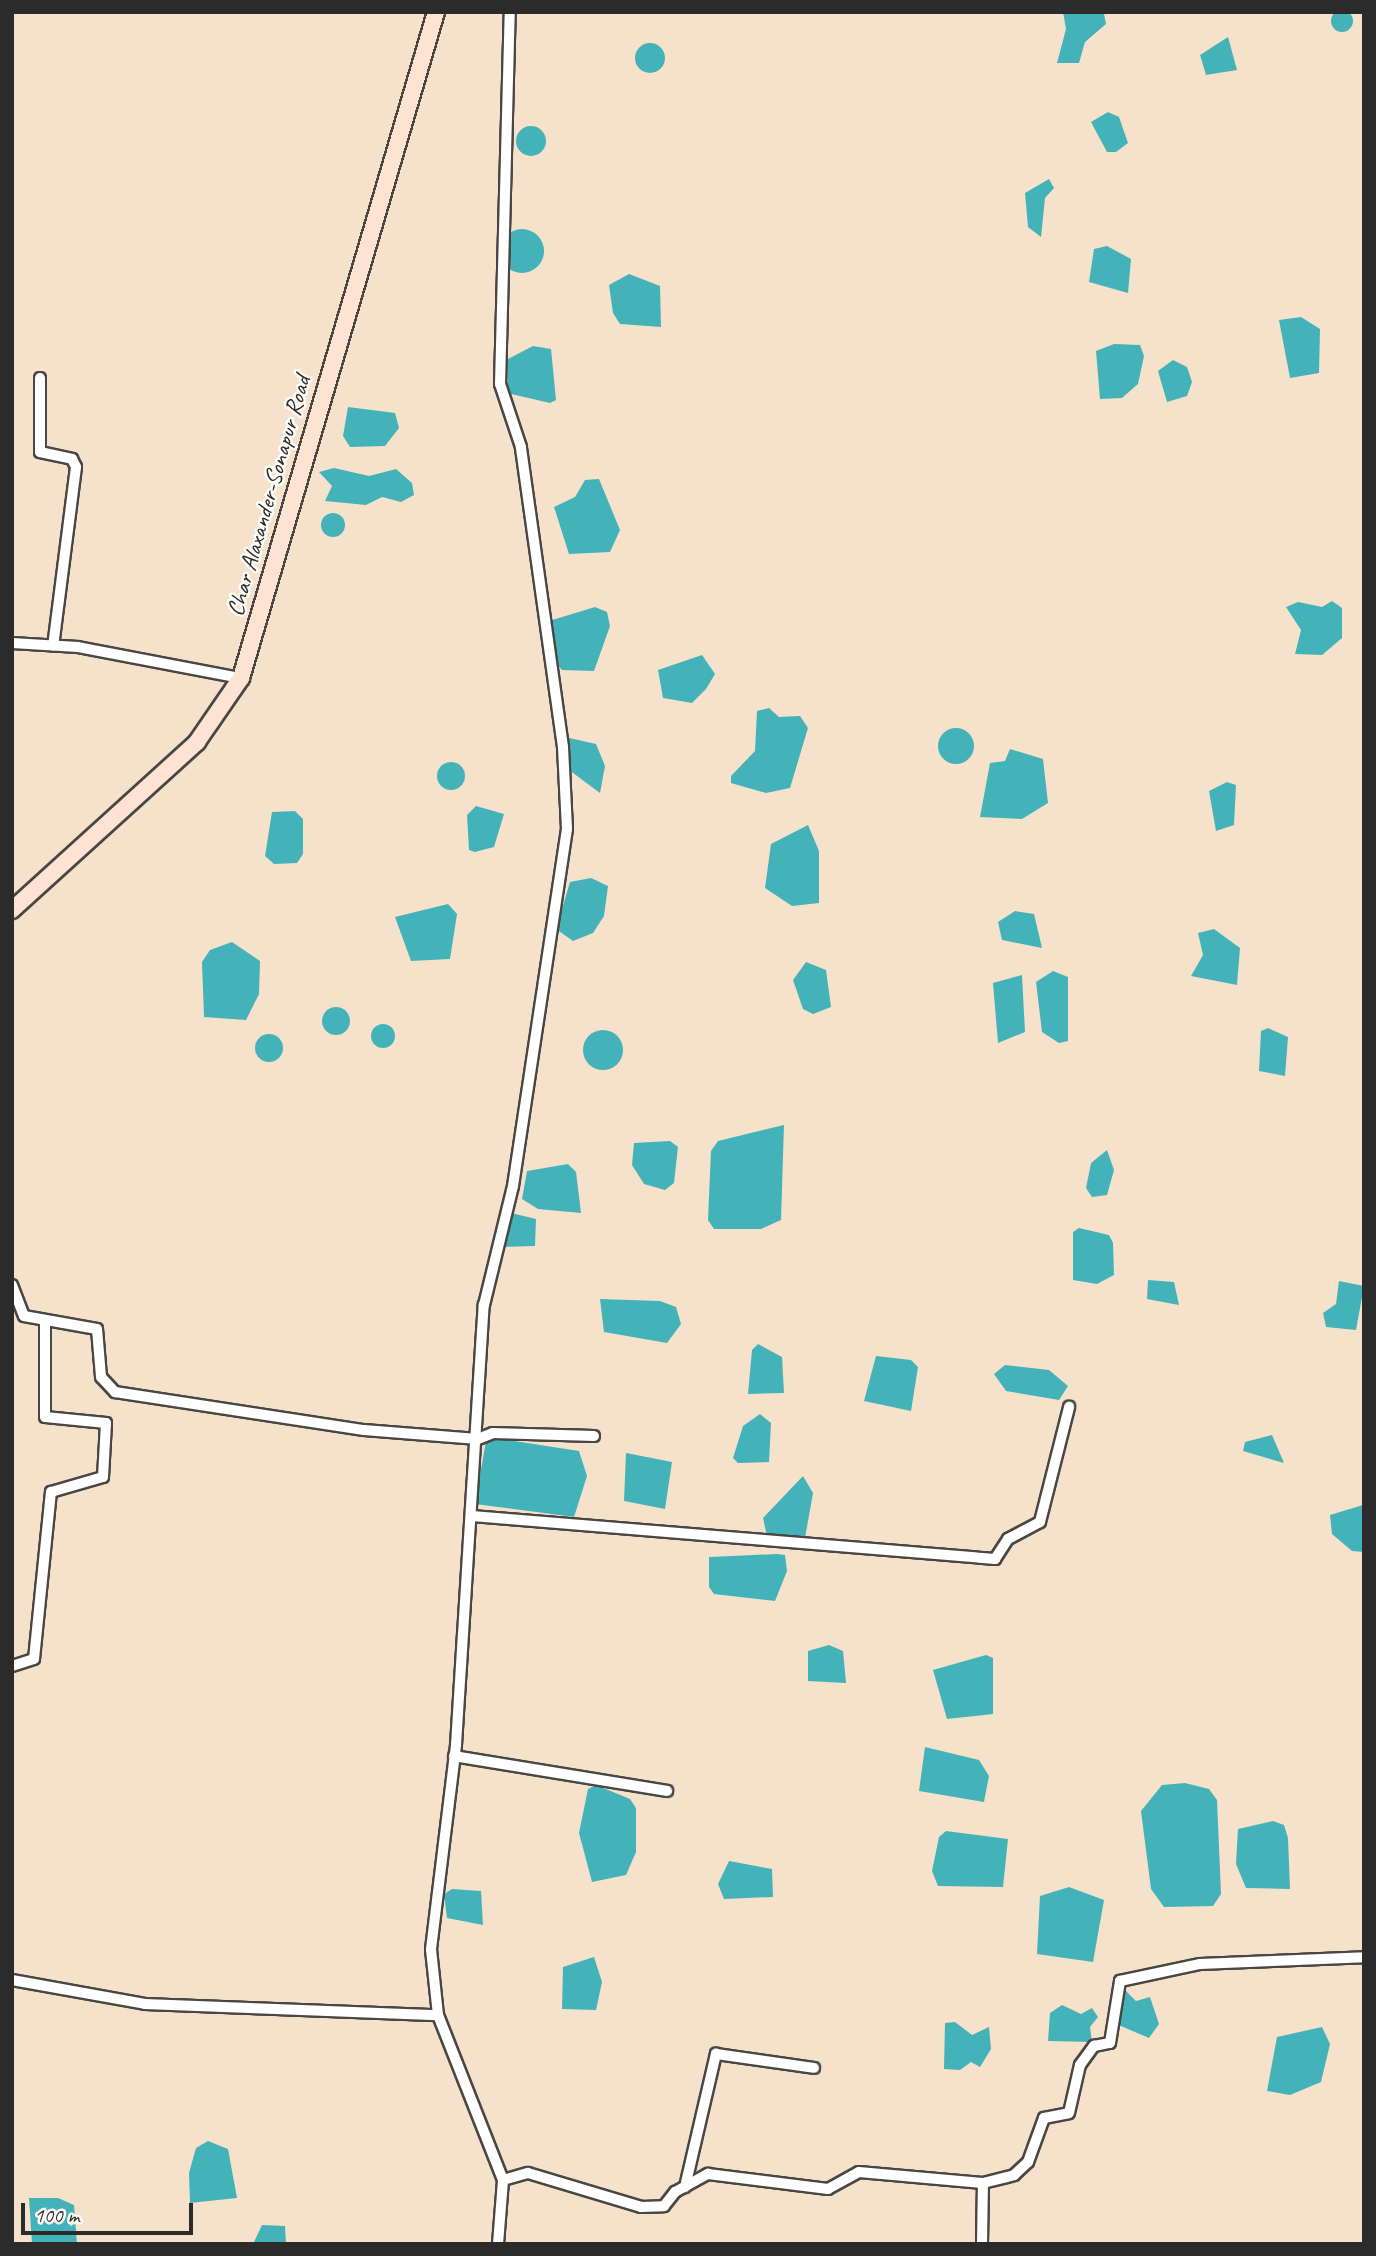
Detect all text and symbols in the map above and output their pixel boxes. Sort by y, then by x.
street label: Char Alaxander-Sonapur Road [221,372,317,620]
scale bar [24,2190,196,2234]
text: 100 m [34,2202,79,2228]

